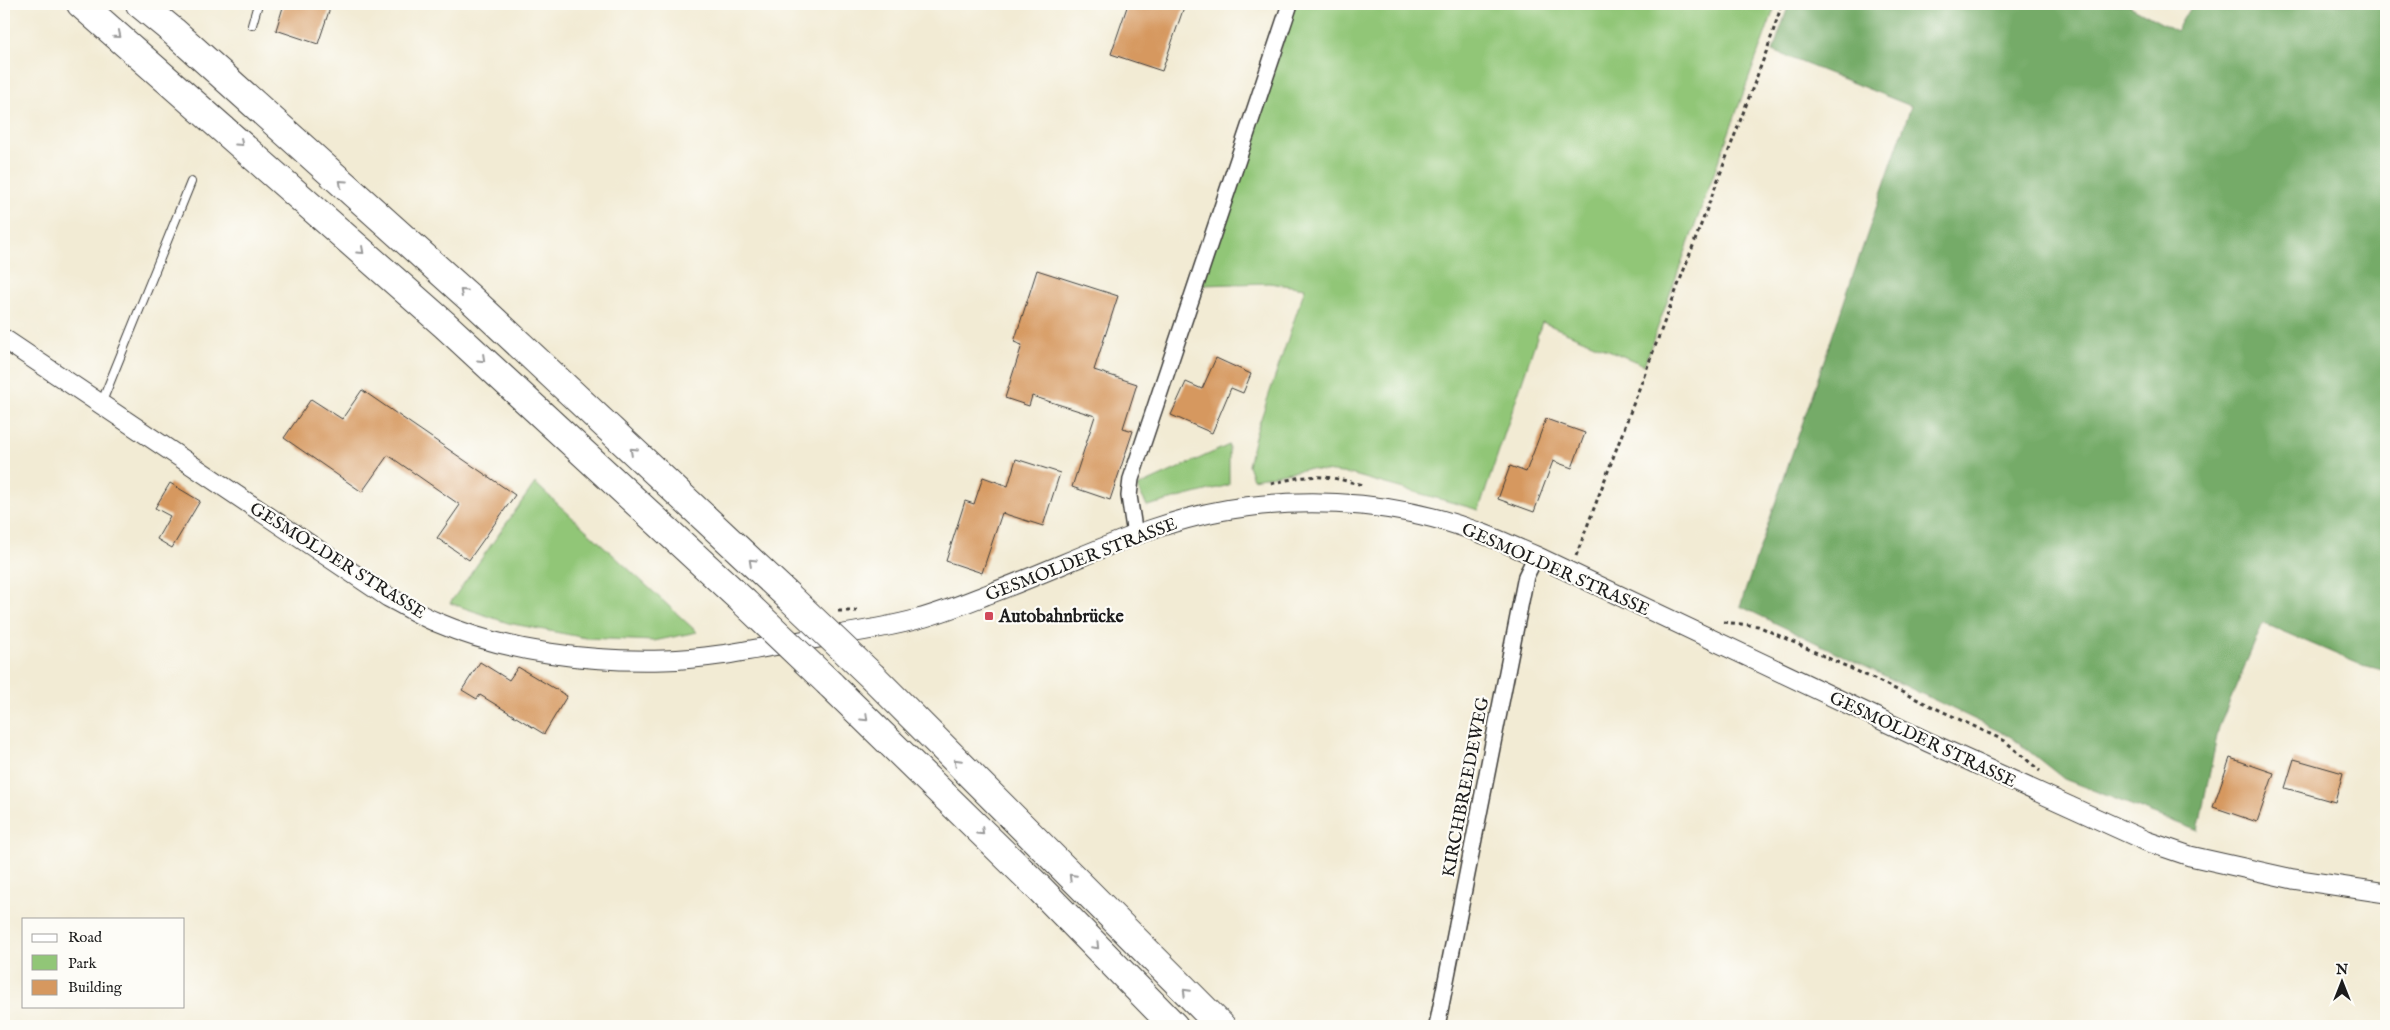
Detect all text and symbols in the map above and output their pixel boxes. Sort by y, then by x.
one-way arrow [112,30,121,39]
one-way arrow [234,137,243,146]
one-way arrow [339,180,348,189]
one-way arrow [356,245,365,254]
one-way arrow [460,289,469,298]
one-way arrow [476,353,485,362]
one-way arrow [630,448,639,457]
street label: GESMOLDER STRASSE [245,498,430,625]
street label: GESMOLDER STRASSE [982,513,1181,608]
street label: GESMOLDER STRASSE [1458,518,1653,622]
one-way arrow [748,559,757,568]
place label: Autobahnbrücke [998,606,1125,629]
marker: Autobahnbrücke [983,610,995,622]
street label: GESMOLDER STRASSE [1825,687,2019,794]
street label: KIRCHBREEDEWEG [1438,694,1495,879]
one-way arrow [859,712,868,721]
one-way arrow [954,758,963,767]
one-way arrow [975,826,984,835]
one-way arrow [1068,874,1077,883]
legend [22,918,185,1008]
text: Road [68,928,103,947]
one-way arrow [1090,941,1099,950]
text: Park [68,954,98,973]
north arrow [2318,958,2368,1008]
text: N [2335,961,2348,979]
text: Building [68,978,123,997]
one-way arrow [1183,989,1192,998]

